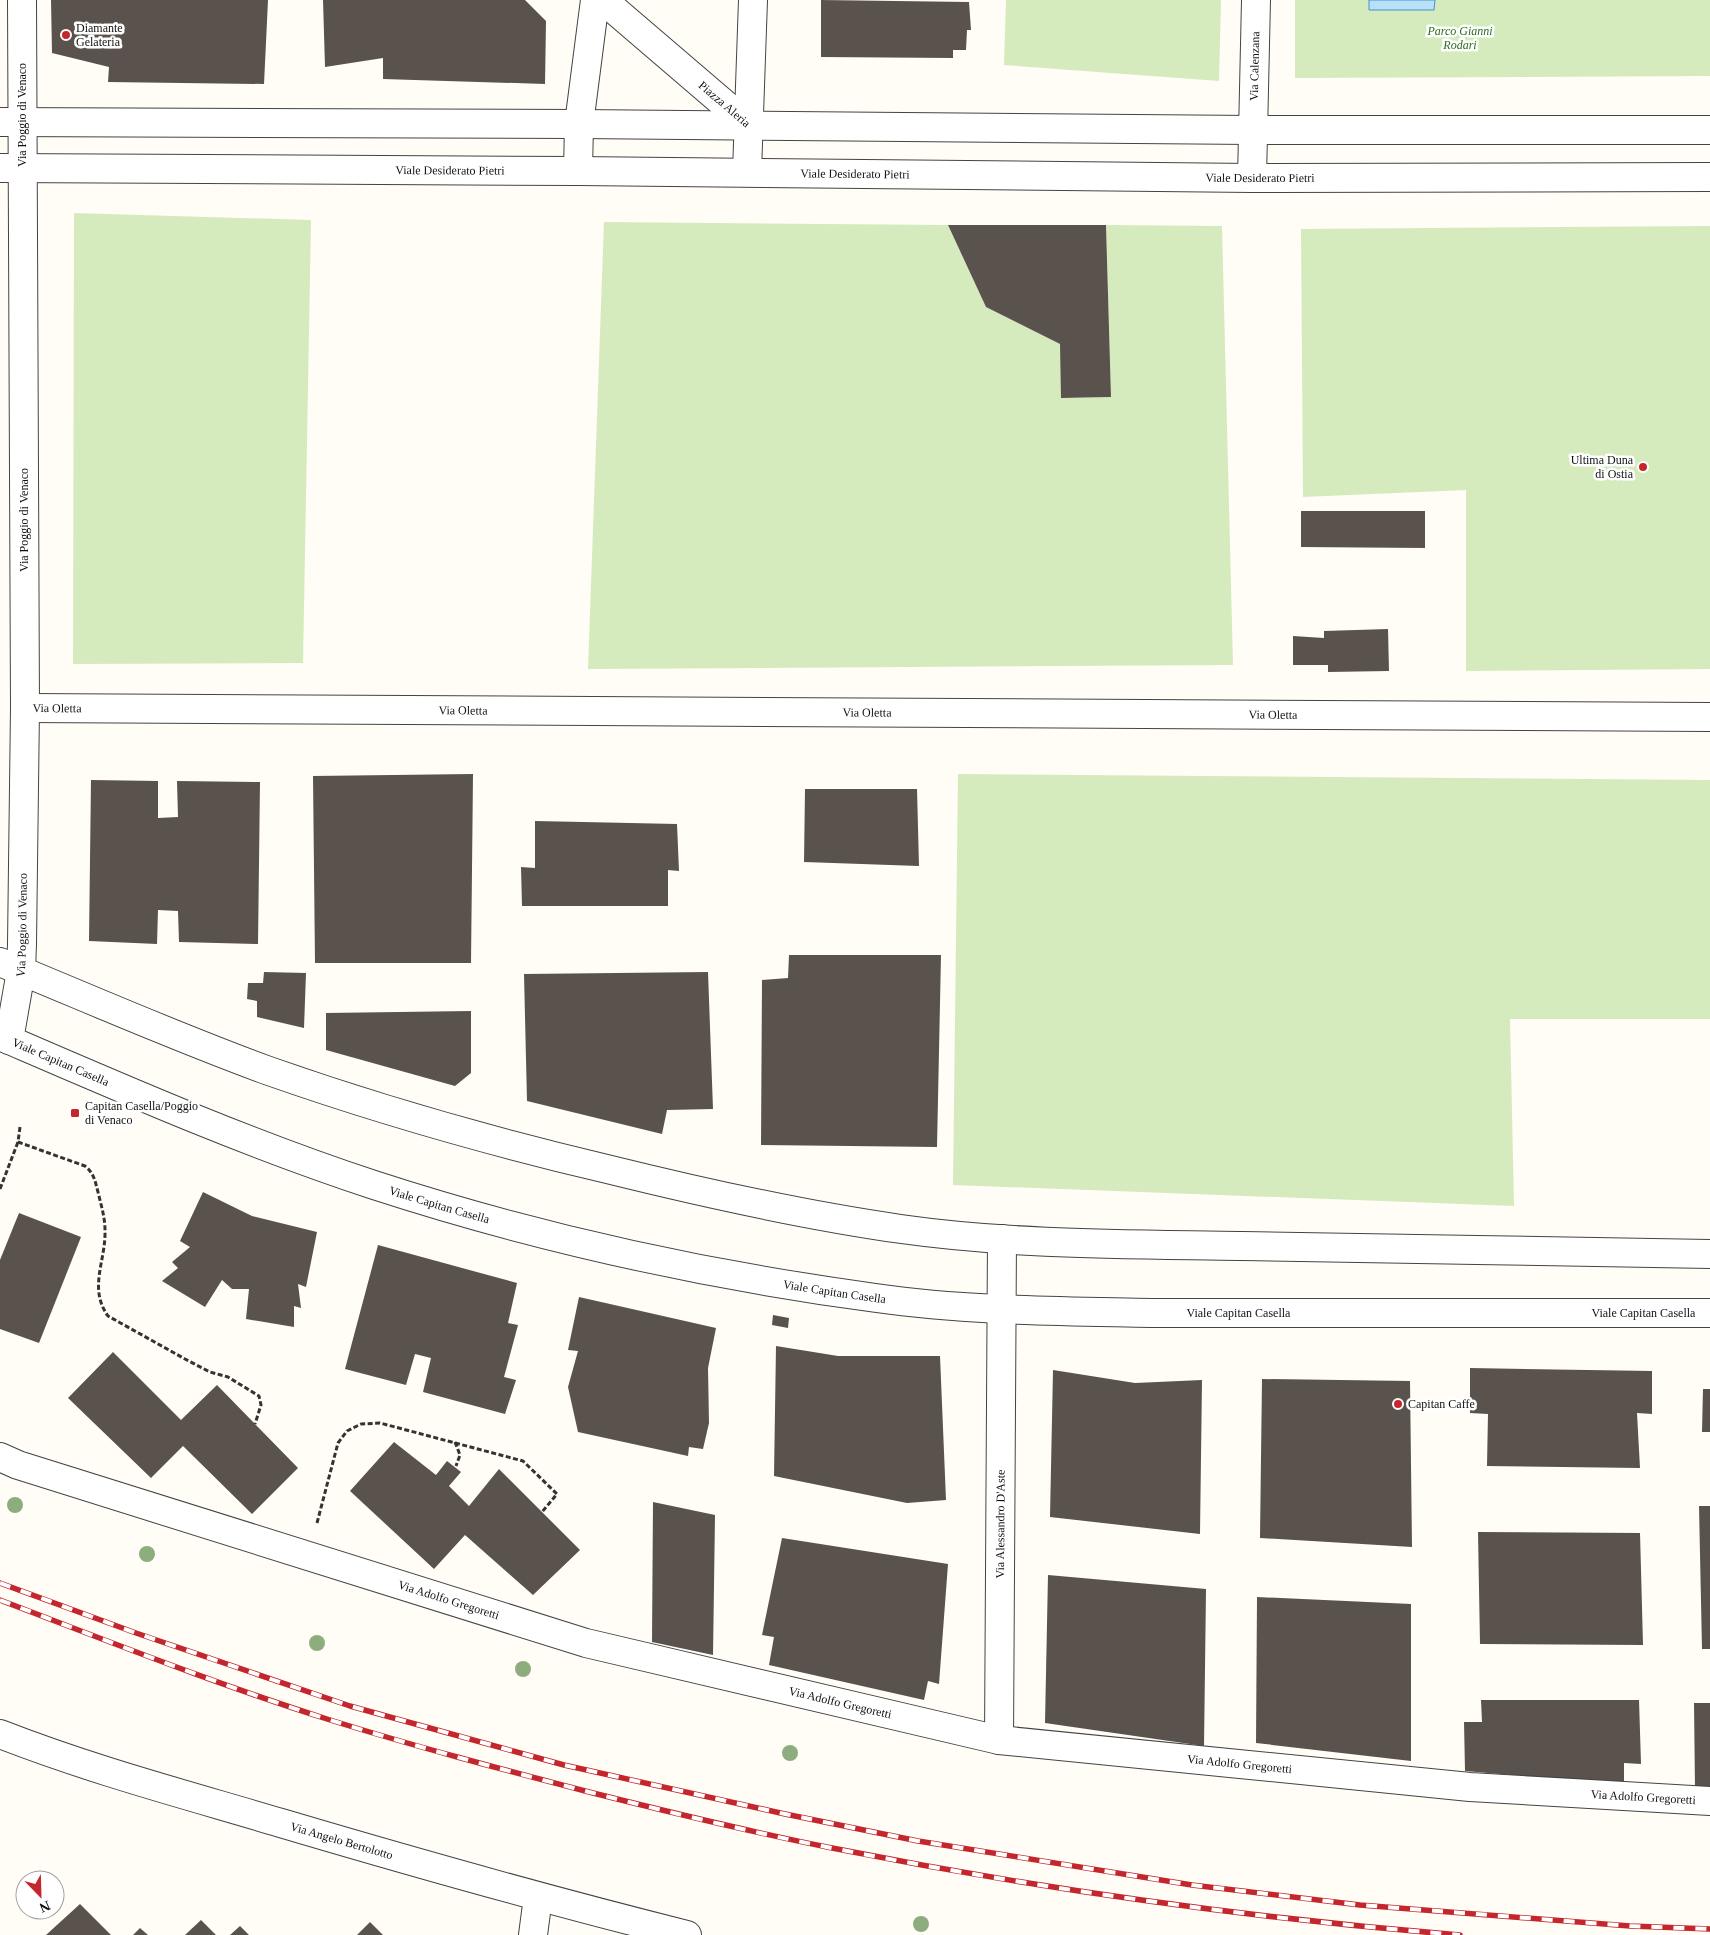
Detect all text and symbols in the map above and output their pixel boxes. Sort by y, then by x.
place label: Diamante Gelateria [76,21,123,49]
park label: Parco Gianni Rodari [1426,24,1493,52]
marker: Diamante Gelateria [60,29,72,41]
street label: Via Calenzana [1247,30,1262,101]
street label: Via Poggio di Venaco [15,63,29,167]
street label: Piazza Aleria [696,78,754,131]
street label: Viale Desiderato Pietri [395,163,505,178]
street label: Viale Desiderato Pietri [800,166,910,181]
street label: Viale Desiderato Pietri [1205,171,1315,185]
place label: Ultima Duna di Ostia [1571,453,1634,481]
marker: Ultima Duna di Ostia [1637,461,1649,473]
street label: Via Poggio di Venaco [17,468,31,572]
street label: Via Oletta [32,701,82,715]
street label: Via Oletta [438,703,488,717]
street label: Via Oletta [842,705,892,720]
street label: Via Oletta [1248,708,1298,722]
street label: Via Poggio di Venaco [13,873,30,978]
street label: Viale Capitan Casella [10,1035,112,1089]
place label: Capitan Casella/Poggio di Venaco [85,1099,198,1127]
marker: Capitan Casella/Poggio di Venaco [69,1107,81,1119]
street label: Viale Capitan Casella [387,1183,492,1226]
street label: Viale Capitan Casella [782,1277,888,1306]
street label: Viale Capitan Casella [1186,1306,1291,1320]
street label: Viale Capitan Casella [1591,1306,1696,1320]
place label: Capitan Caffe [1408,1397,1475,1411]
marker: Capitan Caffe [1392,1398,1404,1410]
street label: Via Alessandro D'Aste [993,1470,1008,1578]
street label: Via Adolfo Gregoretti [396,1578,502,1623]
street label: Via Adolfo Gregoretti [787,1684,894,1722]
street label: Via Adolfo Gregoretti [1187,1752,1293,1776]
street label: Via Adolfo Gregoretti [1590,1787,1697,1807]
street label: Via Angelo Bertolotto [289,1819,394,1862]
north arrow [15,1870,65,1920]
text: N [37,1898,52,1915]

